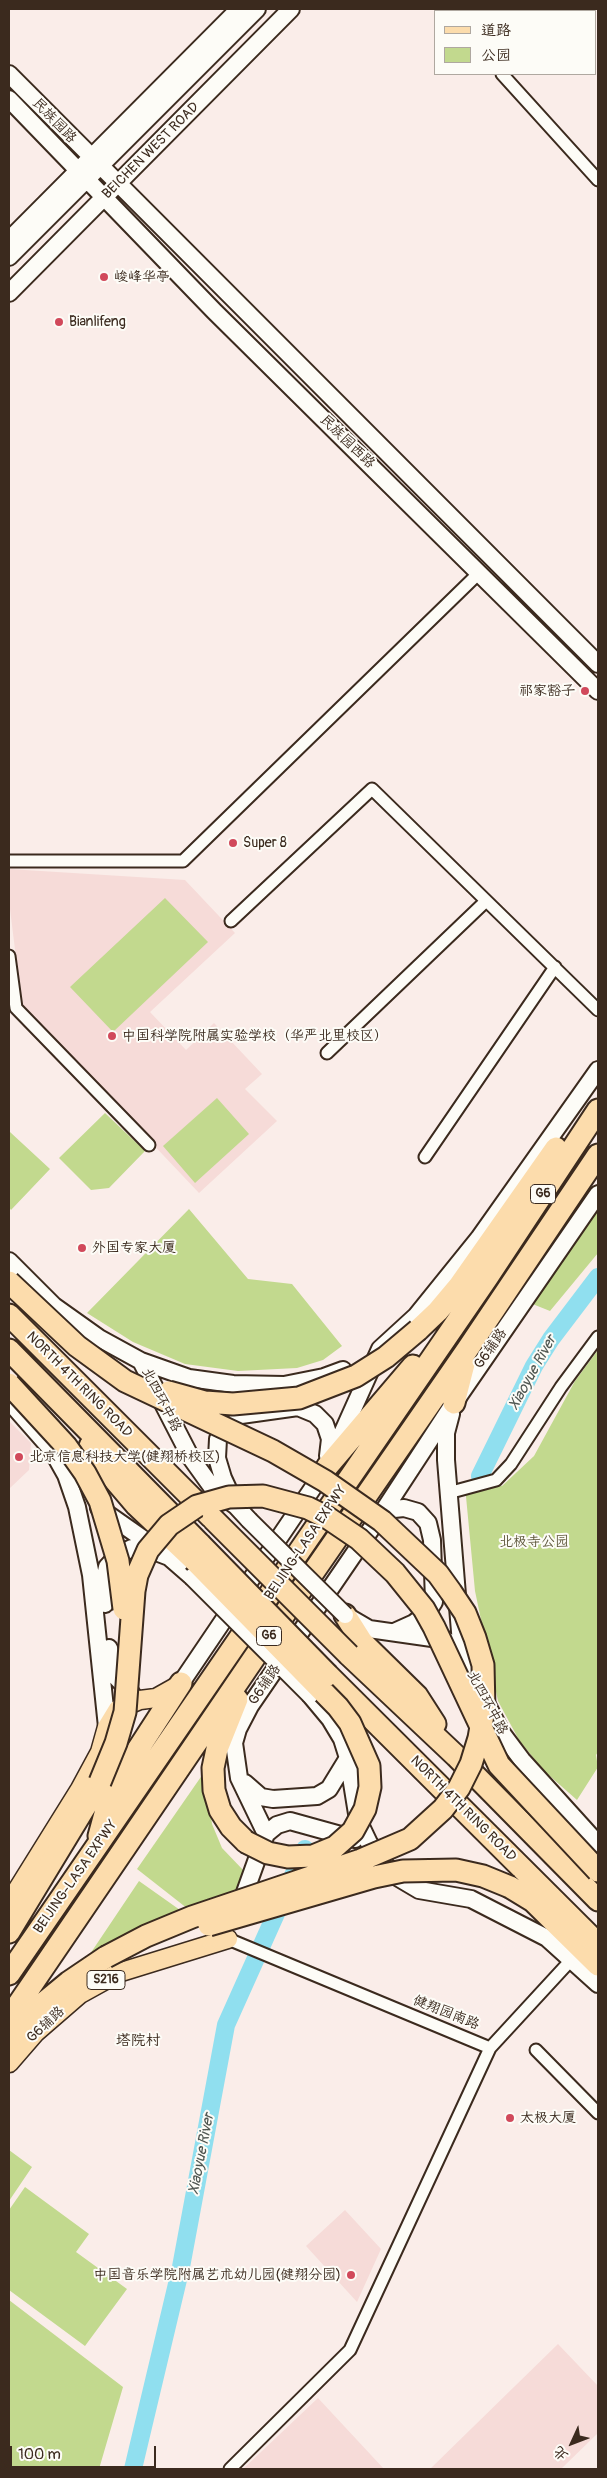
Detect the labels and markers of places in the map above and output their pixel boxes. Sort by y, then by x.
place label: 峻峰华亭 [114,269,170,285]
marker: 峻峰华亭 [98,271,110,283]
place label: Bianlifeng [69,314,126,330]
marker: Bianlifeng [53,316,65,328]
place label: 祁家豁子 [519,683,575,699]
marker: 祁家豁子 [579,685,591,697]
place label: Super 8 [243,835,287,851]
marker: Super 8 [227,837,239,849]
place label: 中国科学院附属实验学校（华严北里校区） [122,1028,388,1044]
marker: 中国科学院附属实验学校（华严北里校区） [106,1030,118,1042]
place label: 外国专家大厦 [92,1240,176,1256]
marker: 外国专家大厦 [76,1242,88,1254]
place label: 北京信息科技大学(健翔桥校区) [29,1449,220,1465]
marker: 北京信息科技大学(健翔桥校区) [13,1451,25,1463]
place label: 太极大厦 [520,2110,576,2126]
marker: 太极大厦 [504,2112,516,2124]
place label: 中国音乐学院附属艺术幼儿园(健翔分园) [94,2267,341,2283]
marker: 中国音乐学院附属艺术幼儿园(健翔分园) [345,2269,357,2281]

